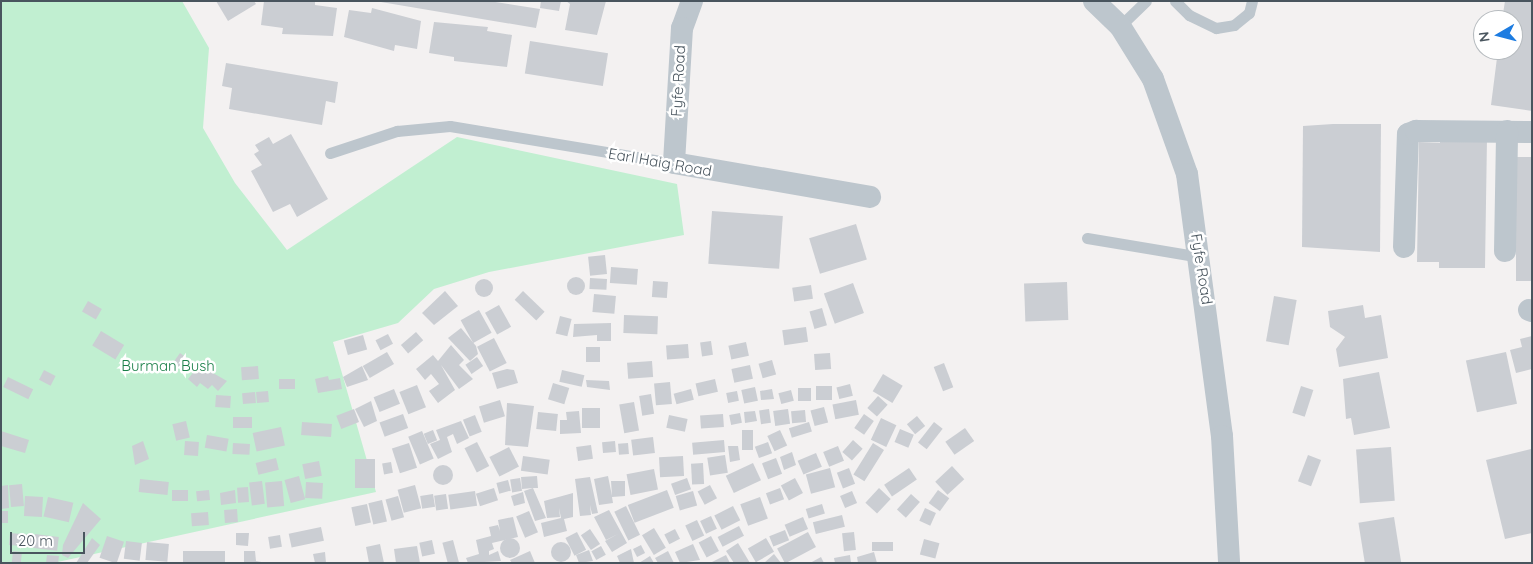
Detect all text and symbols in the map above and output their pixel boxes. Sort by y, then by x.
north arrow [1473,10,1523,60]
text: N [1475,31,1494,43]
street label: Fyfe Road [667,45,689,117]
street label: Earl Haig Road [607,144,713,180]
street label: Fyfe Road [1188,232,1216,306]
park label: Burman Bush [121,357,215,375]
scale bar [12,522,88,554]
text: 20 m [18,531,53,550]

